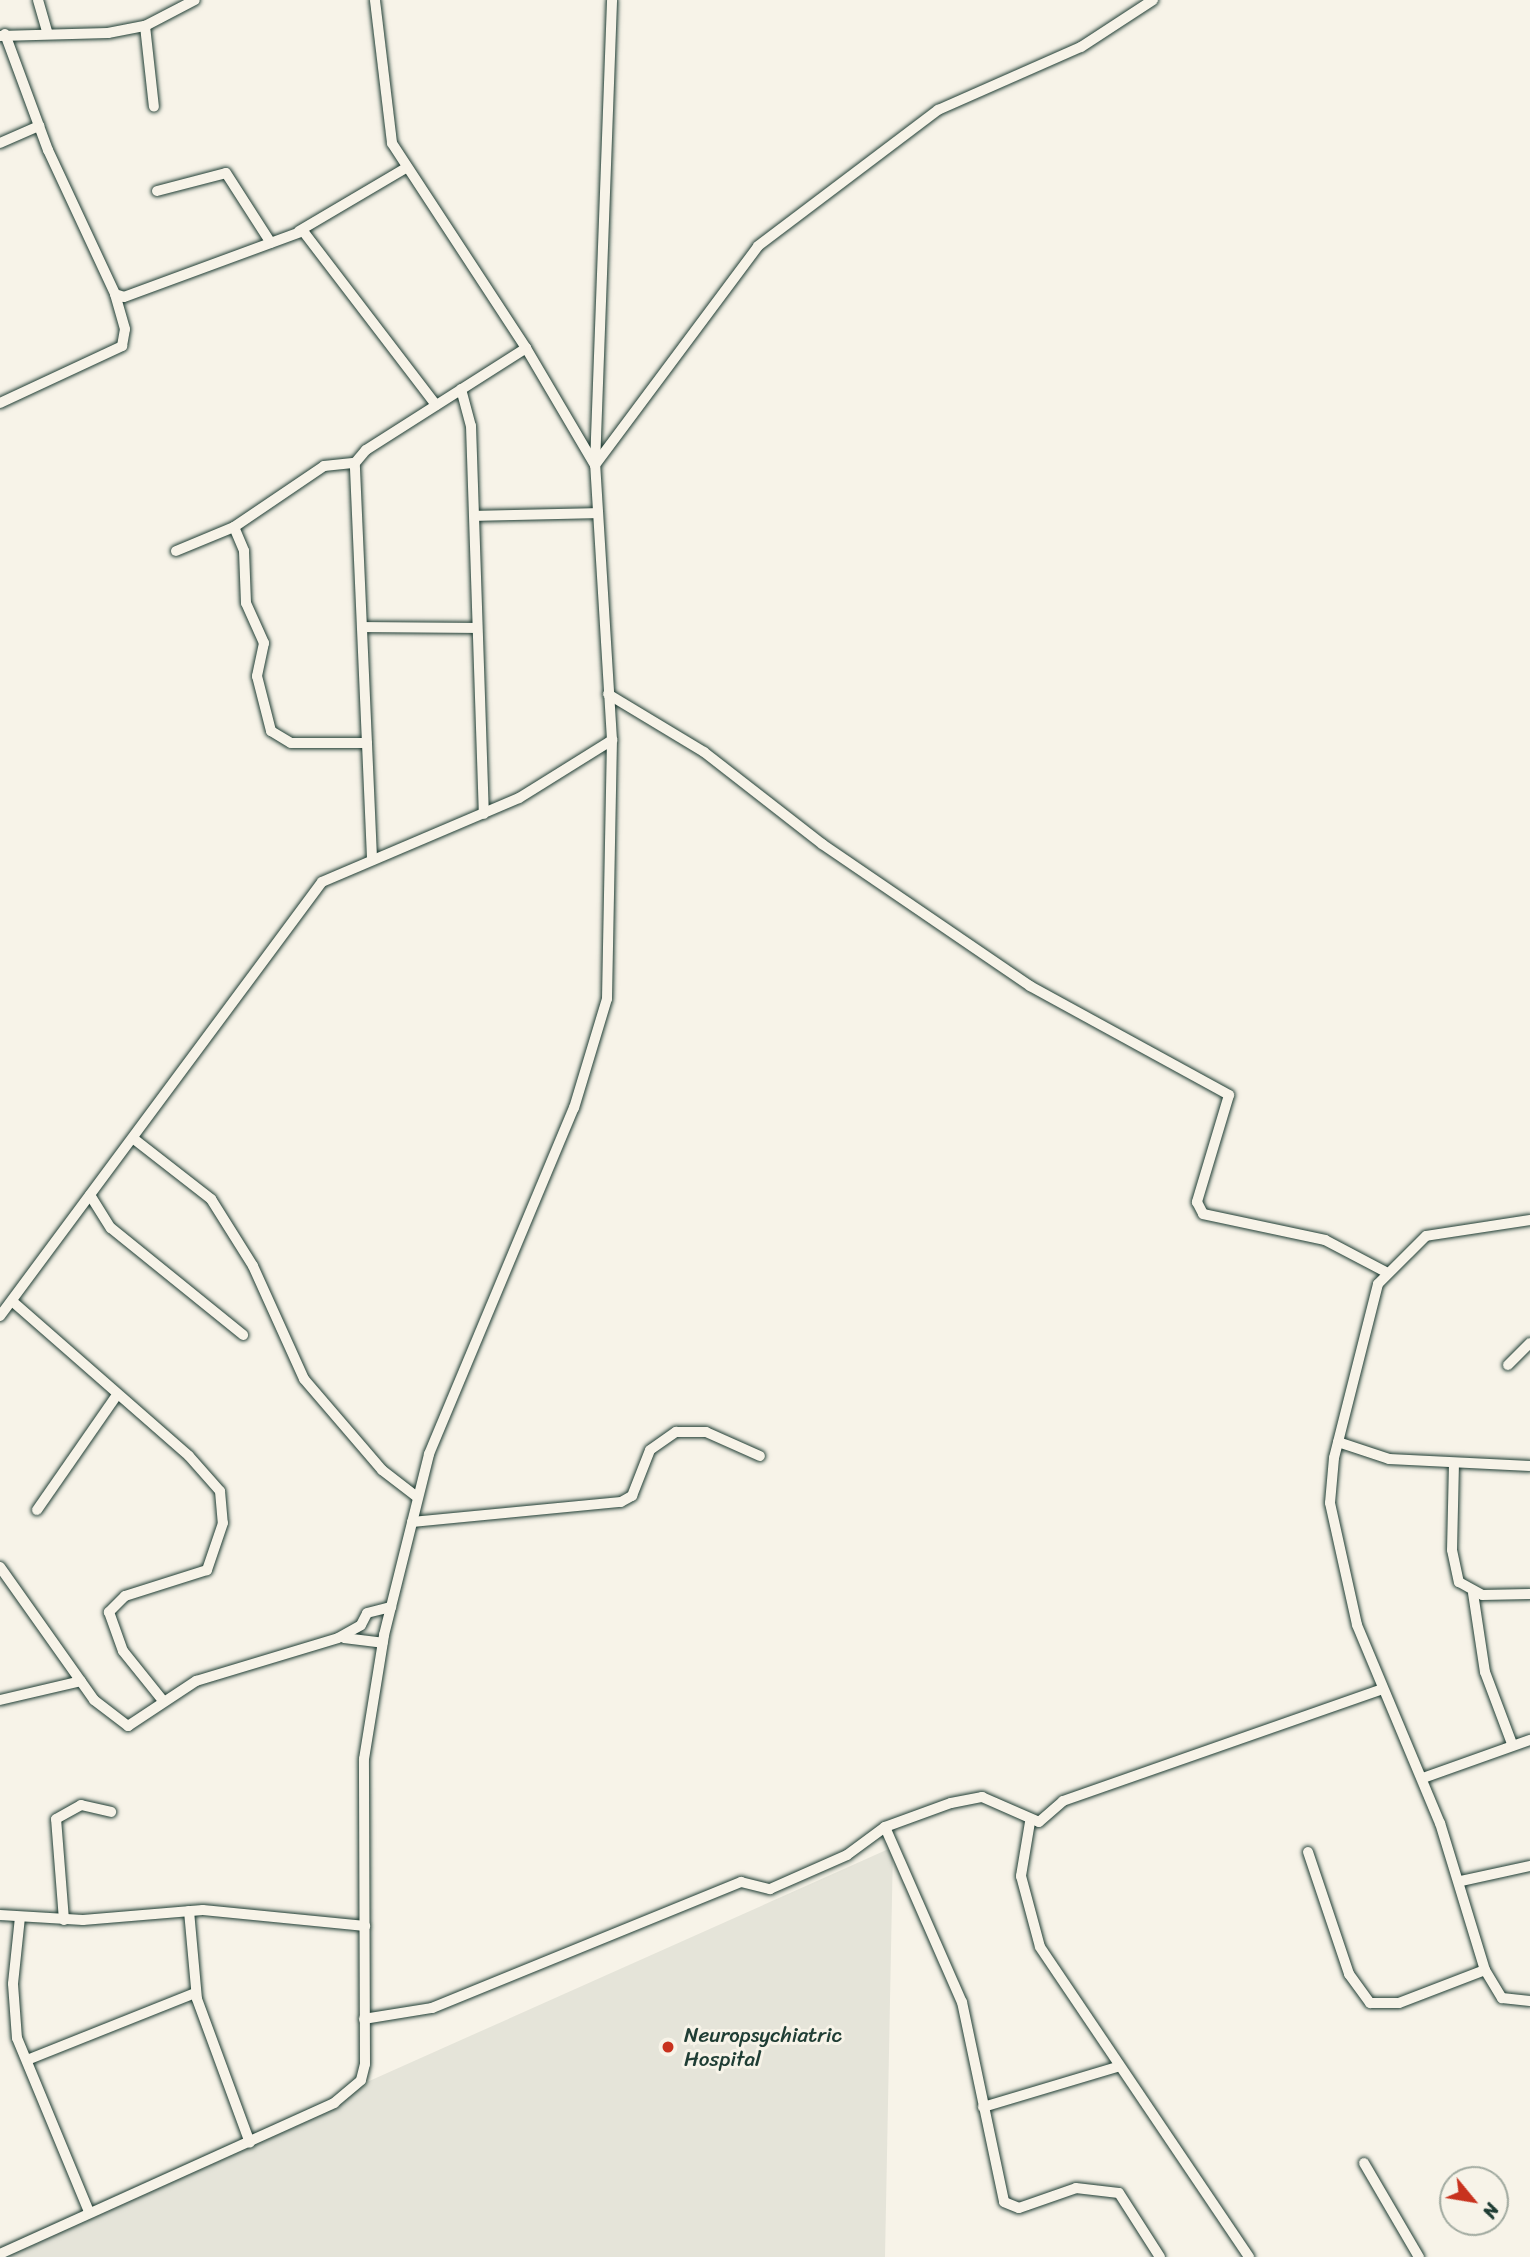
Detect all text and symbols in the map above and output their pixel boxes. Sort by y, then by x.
place label: Neuropsychiatric Hospital [684,2022,842,2072]
marker: Neuropsychiatric Hospital [658,2037,678,2057]
north arrow [1439,2166,1509,2236]
text: N [1473,2197,1508,2225]

